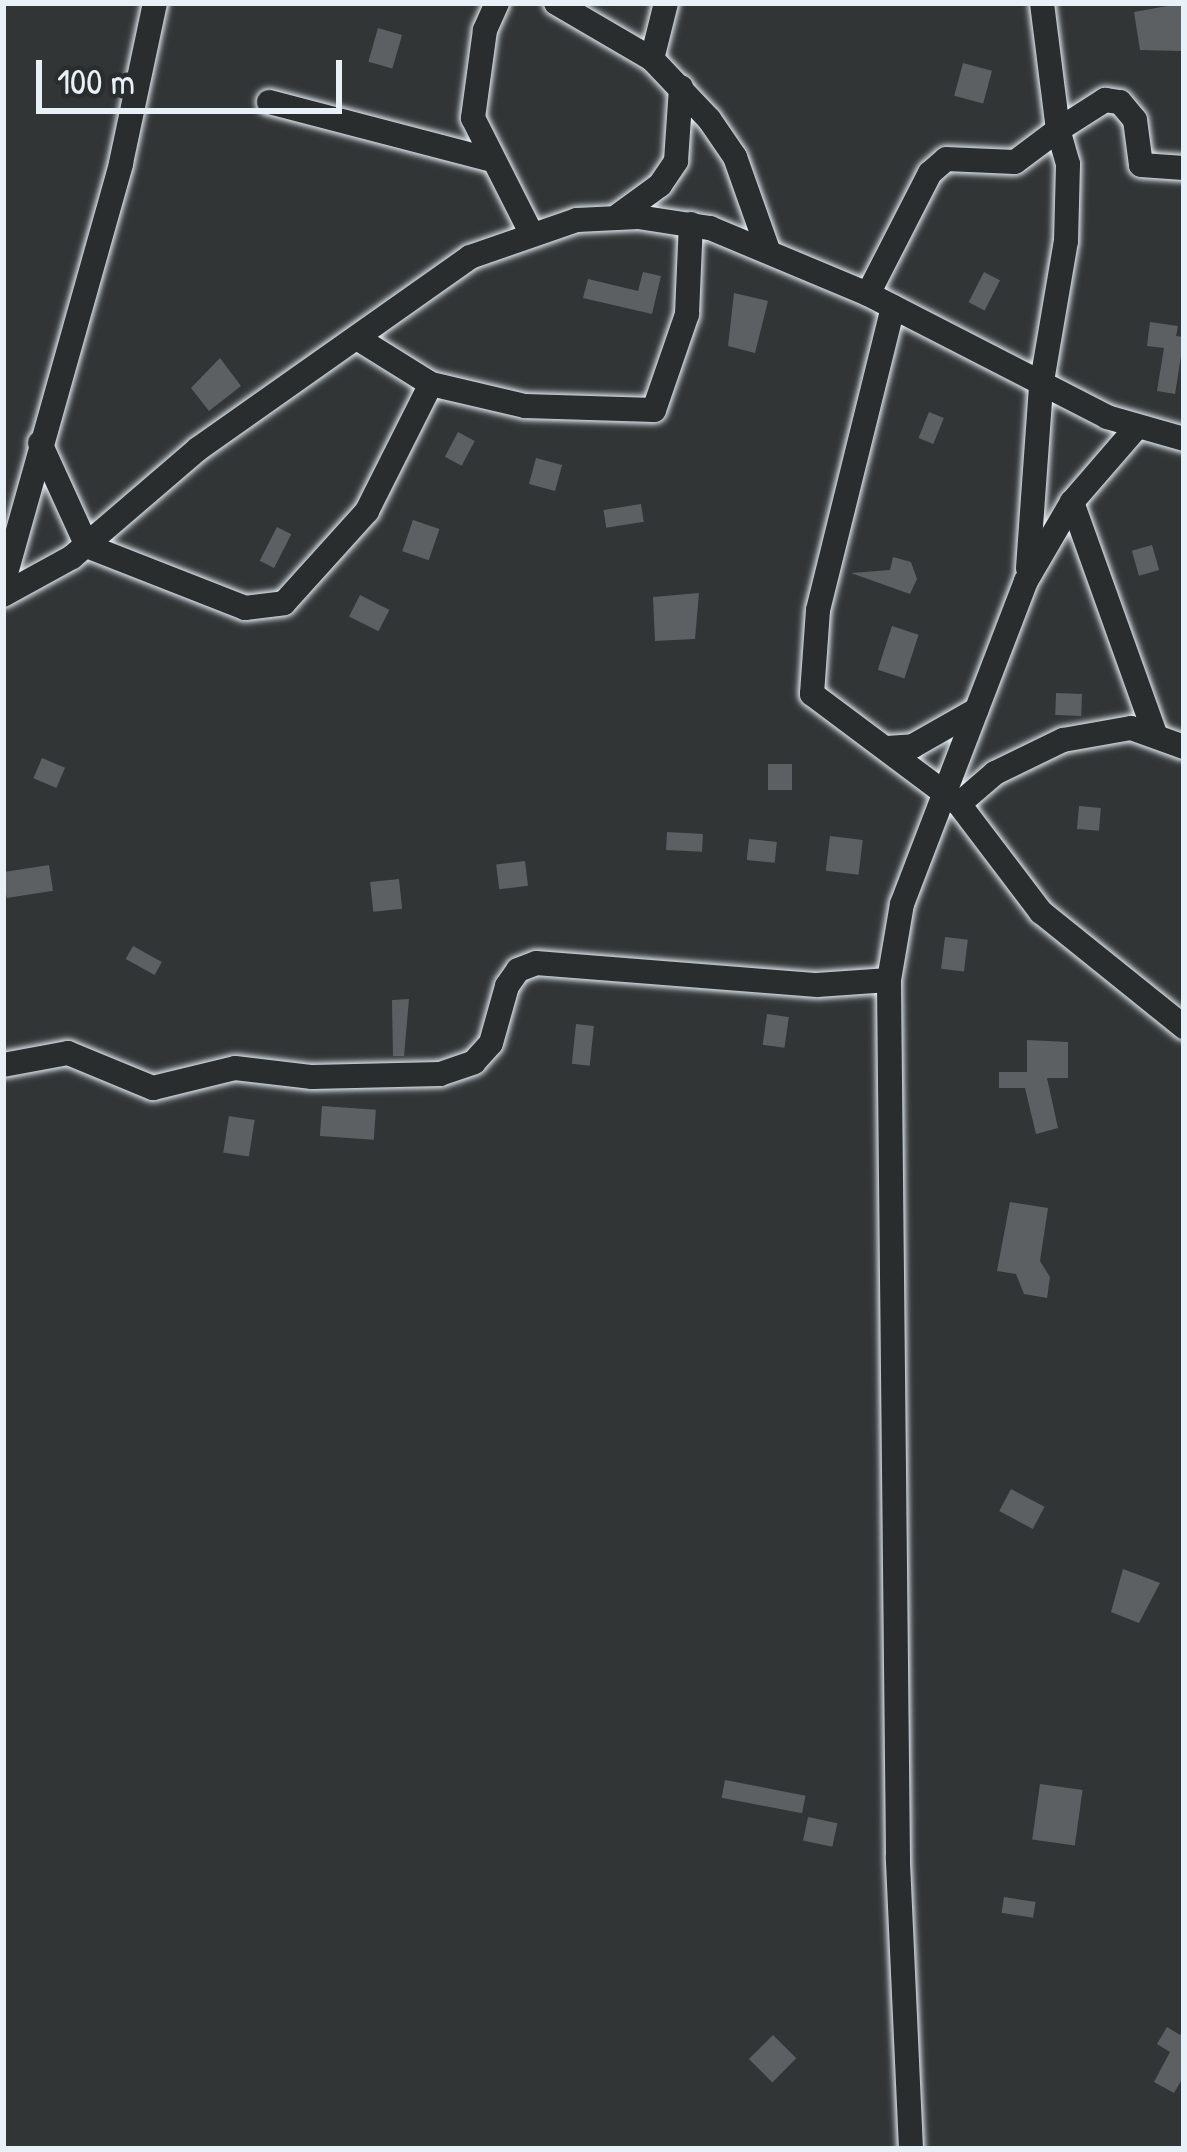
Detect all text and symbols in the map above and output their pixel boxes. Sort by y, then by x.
scale bar [42,36,348,110]
text: 100 m [57,56,135,105]

